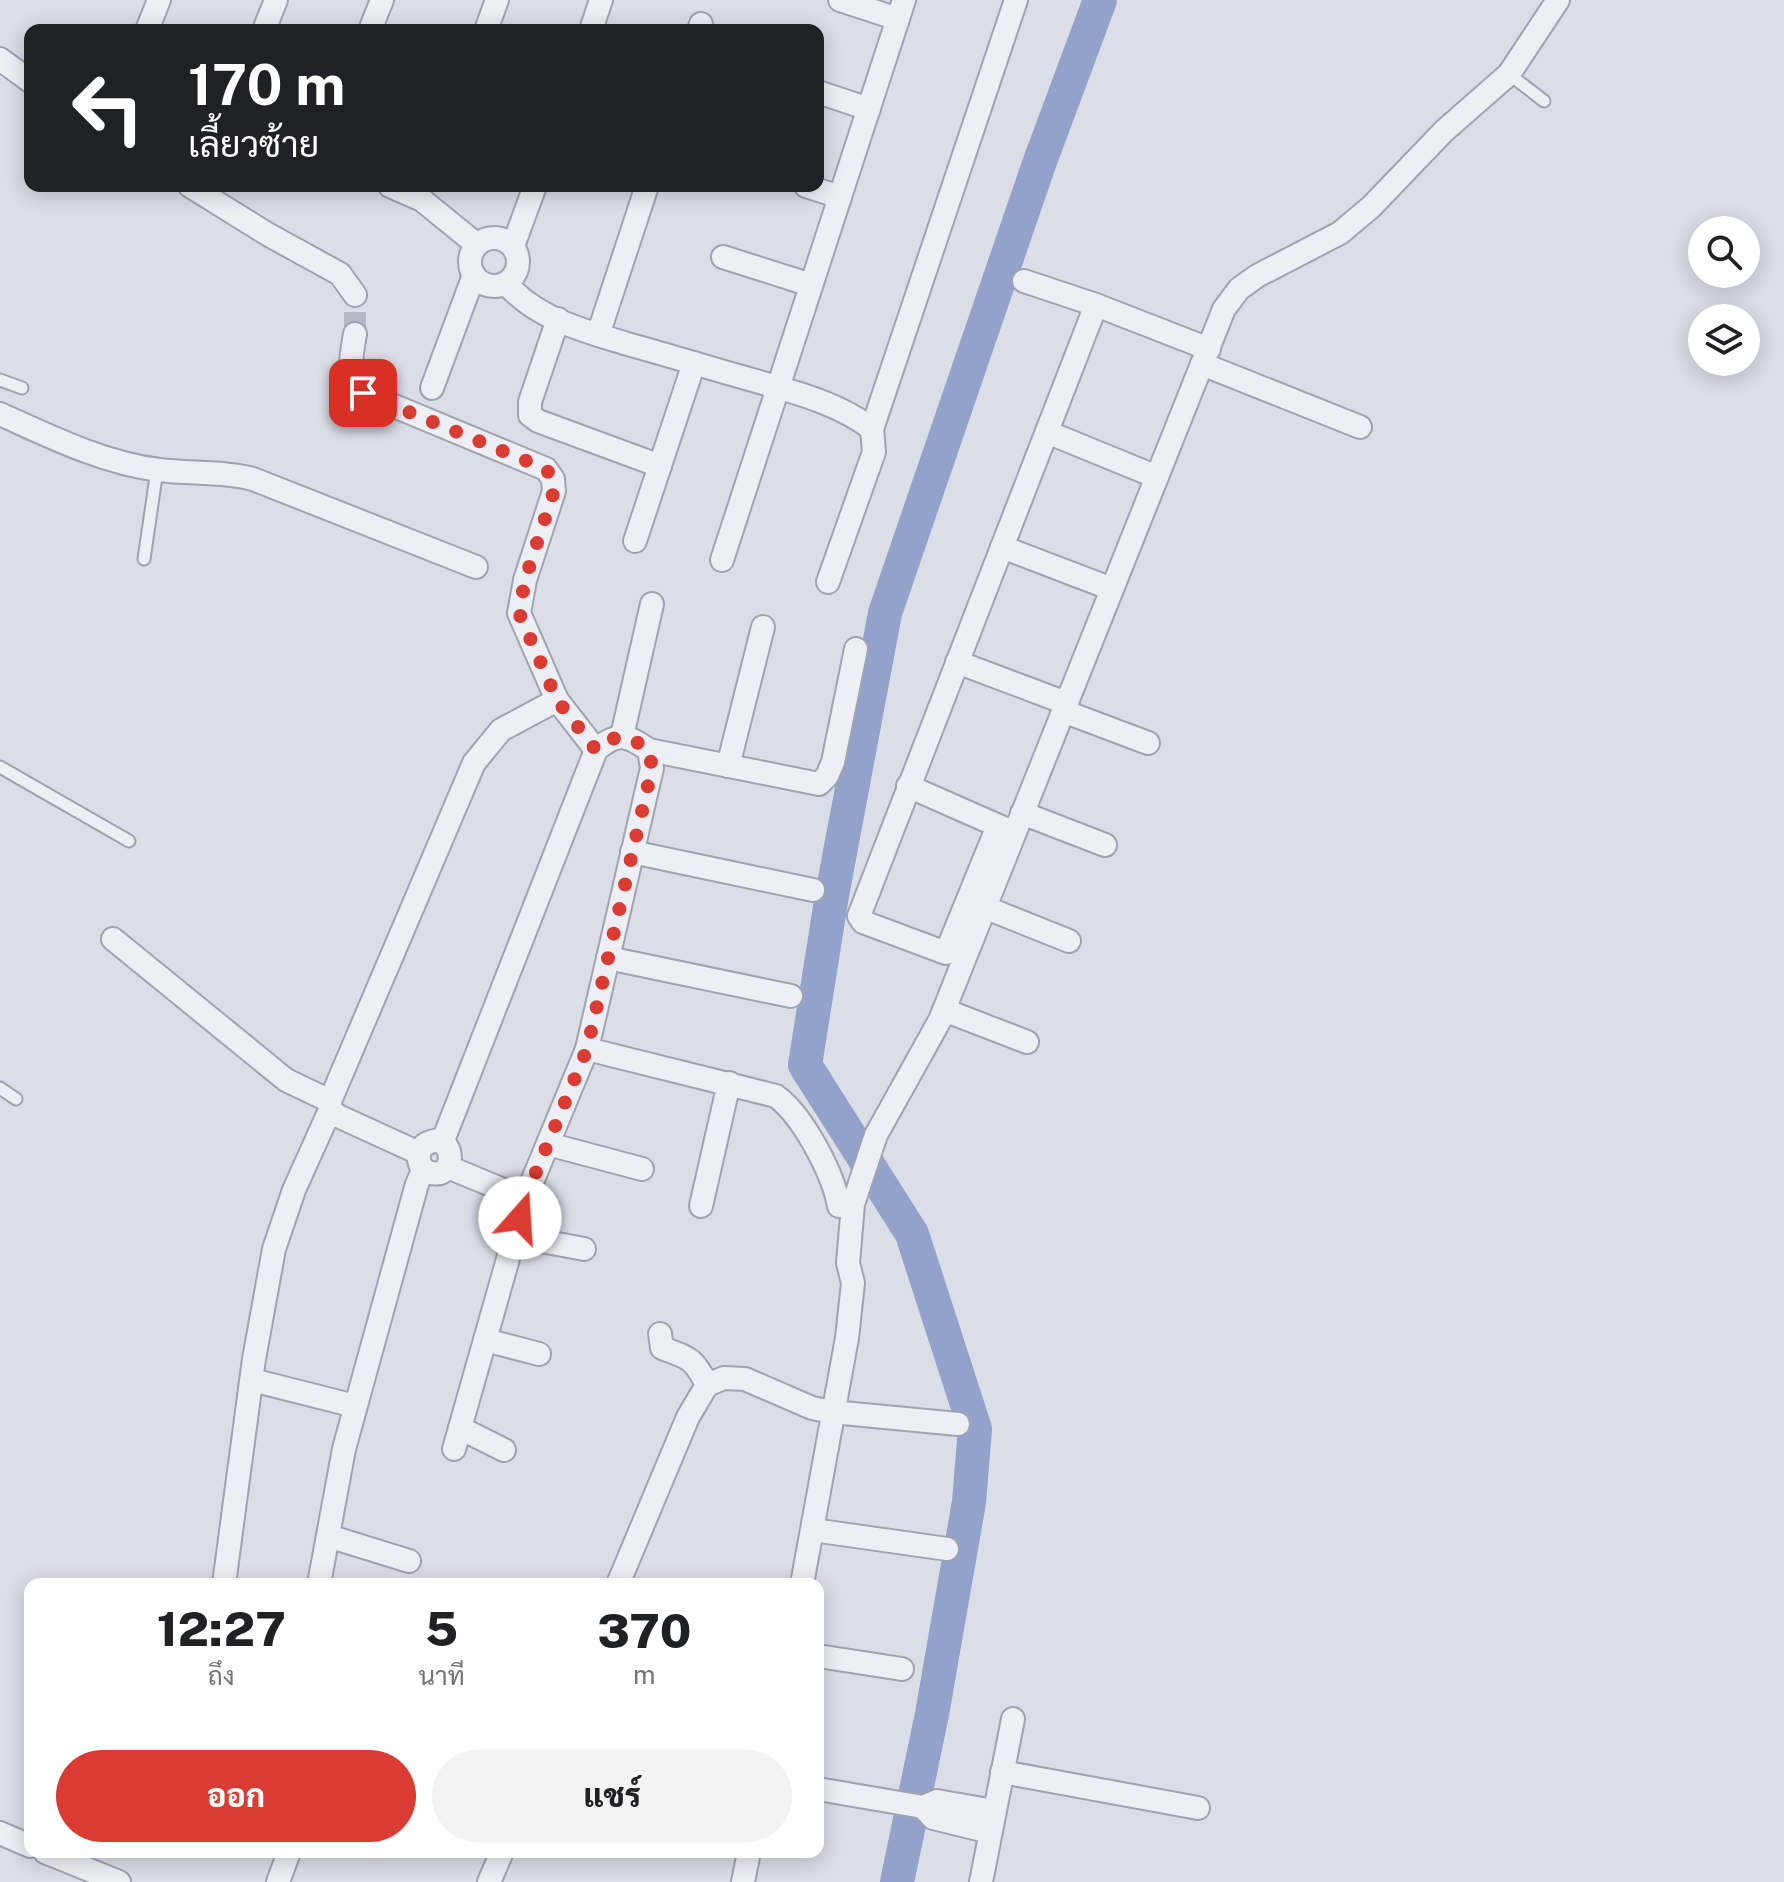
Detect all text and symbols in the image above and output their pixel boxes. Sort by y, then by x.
text: 170 m [188,52,345,118]
icon: left [56,56,160,160]
text: เลี้ยวซ้าย [188,123,319,165]
map controls [1688,216,1760,376]
button: search [1688,216,1760,288]
button: layers [1688,304,1760,376]
pin [329,359,397,427]
icon: arrive [341,371,385,415]
position arrow [478,1176,562,1260]
text: 12:27 [157,1600,286,1657]
text: 5 [425,1600,458,1657]
text: 370 [597,1602,691,1659]
text: m [633,1659,656,1690]
text: ถึง [208,1660,235,1691]
text: นาที [418,1660,465,1691]
button: ออก [56,1750,416,1842]
button: แชร์ [432,1750,792,1842]

